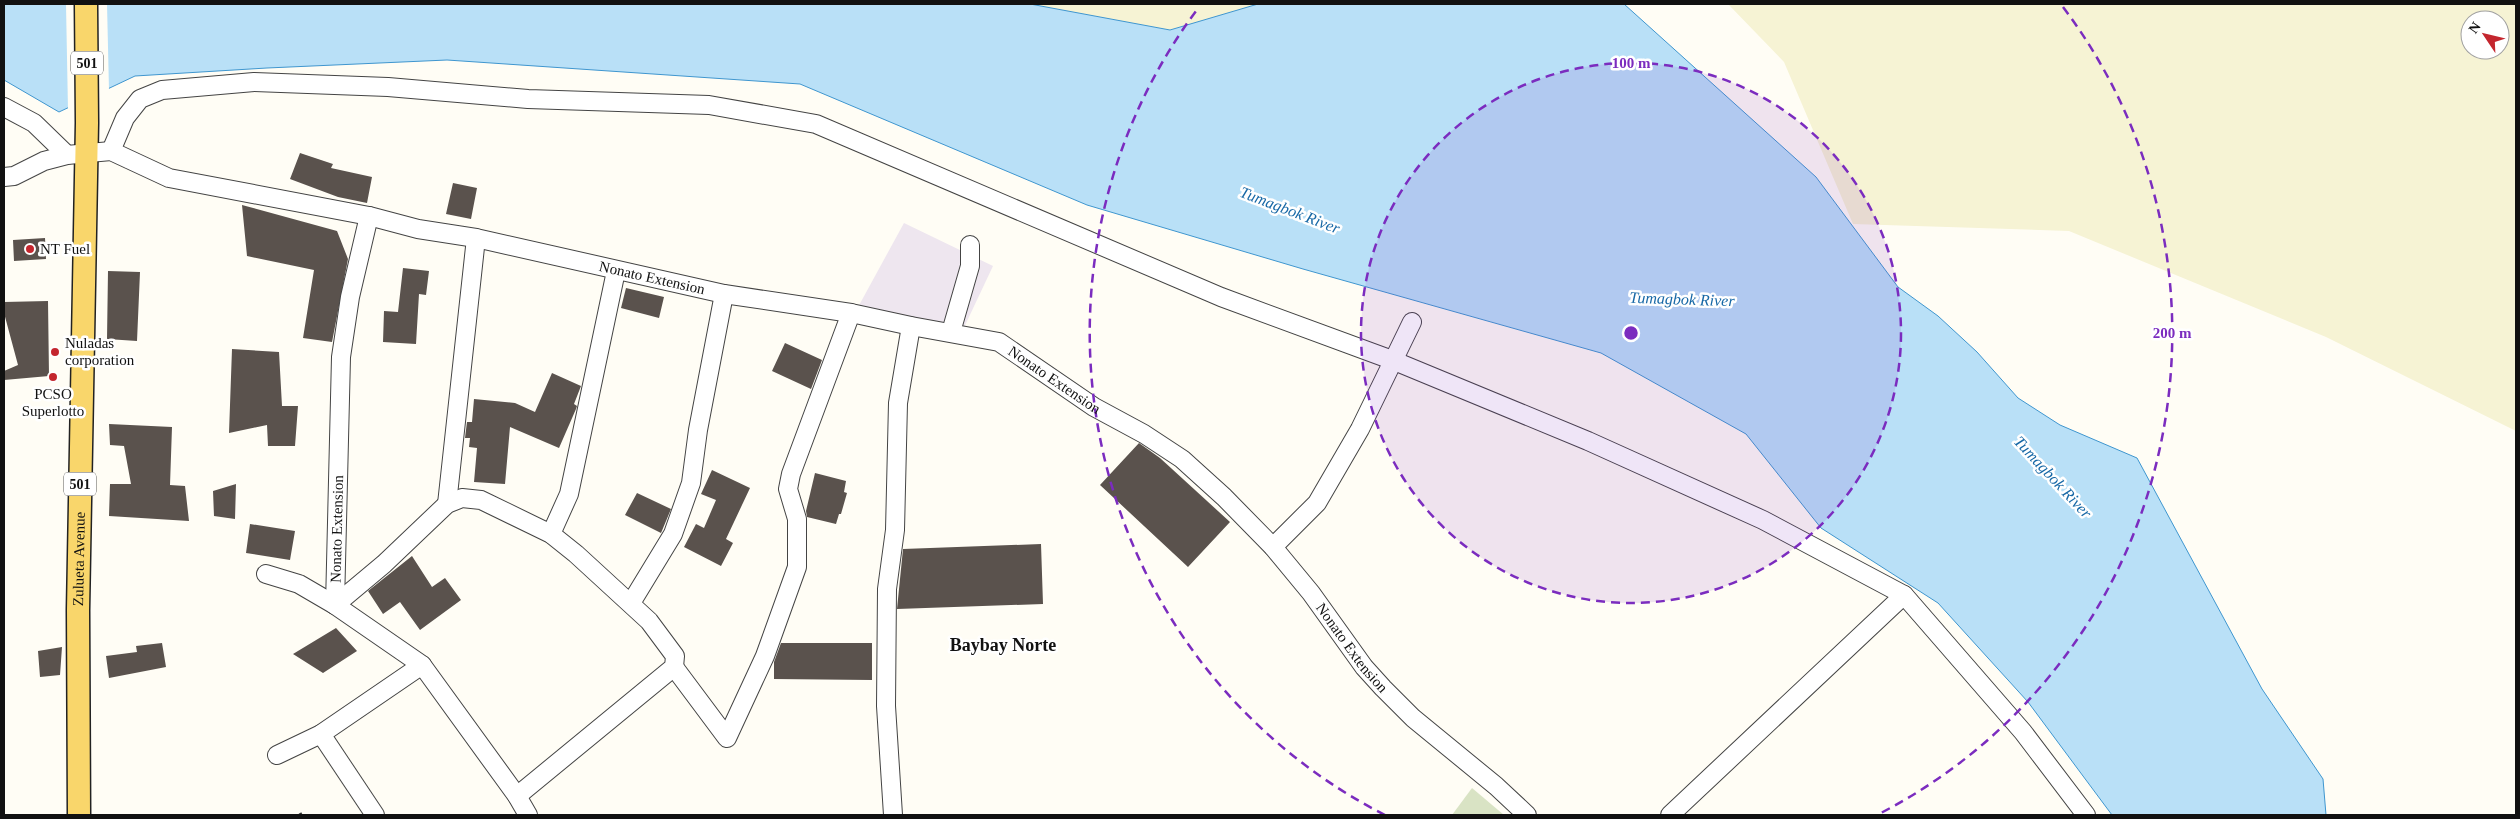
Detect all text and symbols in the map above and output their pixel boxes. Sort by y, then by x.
north arrow [2460,10,2510,60]
text: N [2466,19,2484,36]
road number: 501 [71,52,103,74]
text: 100 m [1612,55,1651,71]
water label: Tumagbok River [1237,183,1343,238]
place label: NT Fuel [40,241,90,257]
marker: NT Fuel [24,243,36,255]
street label: Nonato Extension [598,258,707,298]
water label: Tumagbok River [1629,289,1736,310]
centre of rings [1622,324,1640,342]
text: 200 m [2153,325,2192,341]
place label: Nuladas corporation [65,335,135,368]
street label: Nonato Extension [1005,343,1103,417]
marker: Nuladas corporation [49,346,61,358]
marker: PCSO Superlotto [47,371,59,383]
place label: PCSO Superlotto [22,386,84,419]
water label: Tumagbok River [2010,433,2096,523]
road number: 501 [64,472,96,496]
street label: Nonato Extension [328,474,346,583]
street label: Zulueta Avenue [70,511,88,606]
street label: Nonato Extension [1313,600,1391,696]
district label: Baybay Norte [950,635,1056,655]

